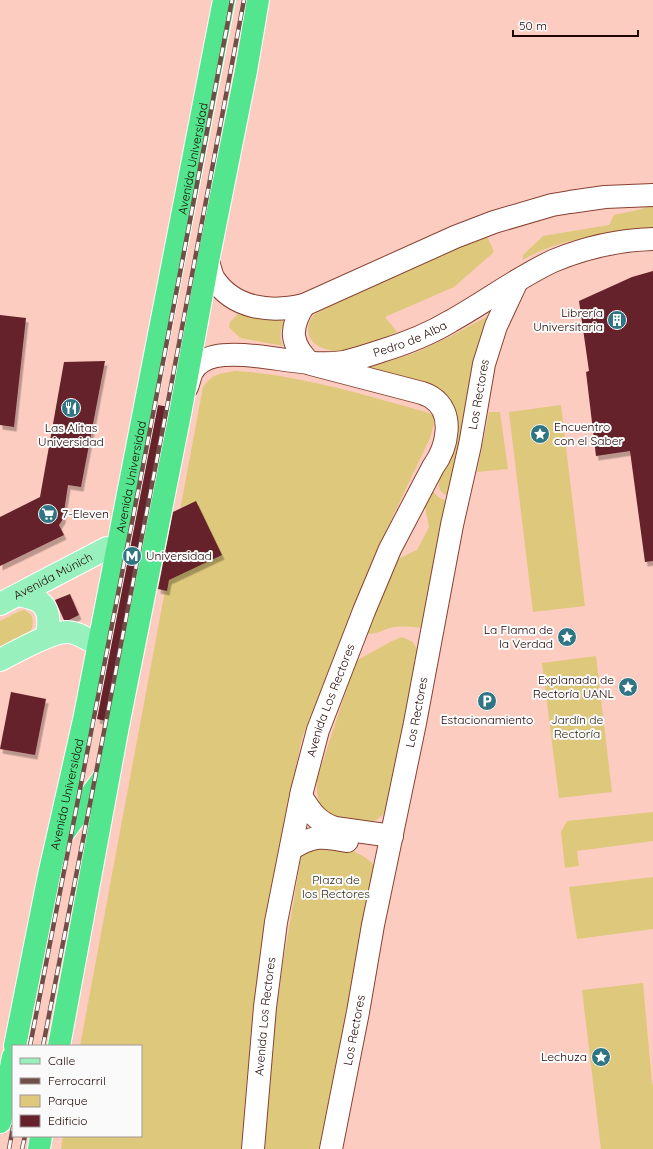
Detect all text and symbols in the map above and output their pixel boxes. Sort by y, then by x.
scale bar [513,12,638,38]
text: 50 m [519,18,547,33]
street label: Avenida Universidad [174,101,211,216]
place label: Librería Universitaria [533,305,603,334]
building icon: Librería Universitaria [606,309,628,331]
street label: Pedro de Alba [371,317,449,360]
street label: Los Rectores [465,357,492,431]
restaurant icon: Las Alitas Universidad [60,397,82,419]
street label: Avenida Universidad [113,419,149,534]
place label: Encuentro con el Saber [554,419,624,448]
place label: Las Alitas Universidad [38,420,104,449]
place icon: Encuentro con el Saber [529,423,551,445]
supermarket icon: 7-Eleven [37,503,59,525]
place label: 7-Eleven [62,506,109,521]
metro station icon: Universidad [121,545,143,567]
place label: Universidad [146,548,212,563]
street label: Avenida Múnich [11,549,95,603]
place label: La Flama de la Verdad [484,622,553,651]
place icon: La Flama de la Verdad [556,626,578,648]
street label: Avenida Los Rectores [303,641,358,758]
place label: Explanada de Rectoría UANL [533,672,615,701]
street label: Los Rectores [402,675,430,749]
place icon: Explanada de Rectoría UANL [617,676,639,698]
parking icon: Estacionamiento [476,690,498,712]
place label: Estacionamiento [441,712,533,727]
park label: Jardín de Rectoría [551,712,604,741]
street label: Avenida Universidad [47,737,87,851]
park label: Plaza de los Rectores [302,872,370,901]
street label: Avenida Los Rectores [251,956,278,1077]
street label: Los Rectores [340,993,368,1067]
legend [12,1045,142,1137]
place icon: Lechuza [590,1046,612,1068]
place label: Lechuza [541,1049,587,1064]
text: Calle [48,1053,76,1068]
text: Ferrocarril [48,1073,106,1088]
text: Parque [48,1093,88,1108]
text: Edificio [48,1113,88,1128]

